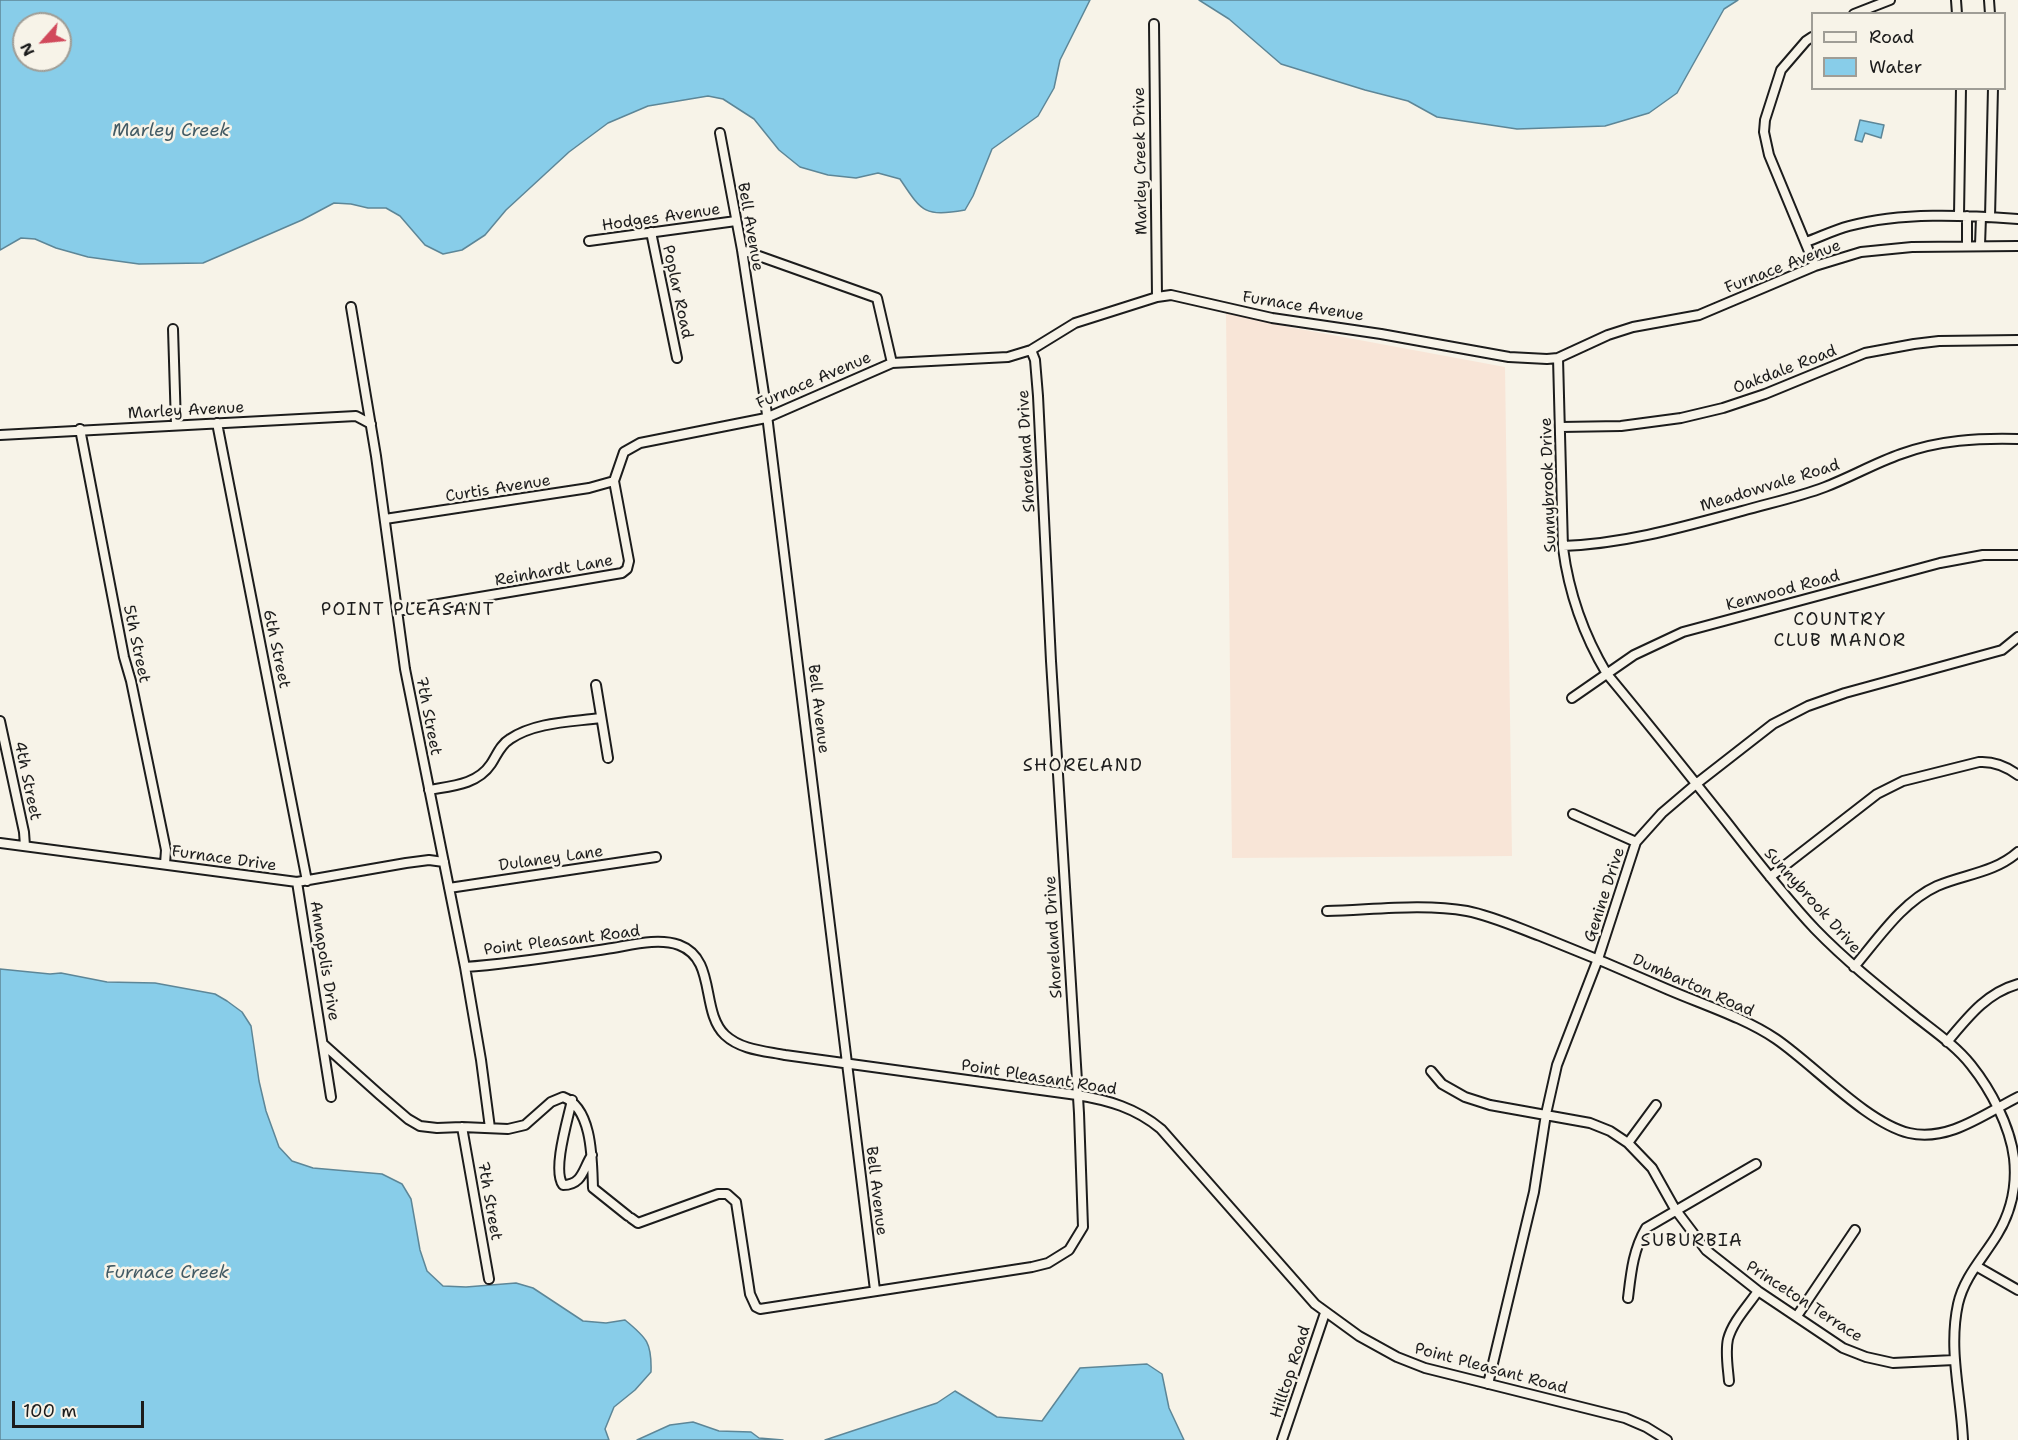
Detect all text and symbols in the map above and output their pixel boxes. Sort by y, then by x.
north arrow [12,12,72,72]
legend [1811,12,2006,90]
text: Road [1869,25,1914,49]
text: N [15,39,40,60]
text: Water [1869,55,1922,79]
street label: Marley Creek Drive [1130,87,1152,235]
water label: Marley Creek [112,120,230,142]
street label: Bell Avenue [733,181,767,273]
street label: Hodges Avenue [600,200,722,236]
street label: Furnace Avenue [1722,236,1844,298]
street label: Poplar Road [658,244,696,340]
street label: Furnace Avenue [1241,288,1365,326]
street label: Oakdale Road [1730,341,1840,399]
street label: Furnace Avenue [754,348,874,414]
street label: Shoreland Drive [1014,389,1040,513]
street label: Marley Avenue [127,398,245,424]
street label: Sunnybrook Drive [1537,417,1561,553]
street label: Meadowvale Road [1698,456,1842,516]
street label: Curtis Avenue [444,471,552,507]
street label: Reinhardt Lane [493,551,615,591]
street label: Kenwood Road [1724,567,1842,615]
district label: POINT PLEASANT [321,599,495,621]
street label: 5th Street [118,603,154,685]
street label: 6th Street [258,608,294,690]
district label: COUNTRY CLUB MANOR [1773,609,1907,652]
street label: Bell Avenue [803,663,833,755]
street label: 7th Street [411,675,445,757]
street label: 4th Street [9,740,45,822]
district label: SHORELAND [1023,755,1143,777]
street label: Furnace Drive [170,842,278,876]
street label: Dulaney Lane [498,842,604,876]
street label: Sunnybrook Drive [1760,844,1864,958]
street label: Genine Drive [1581,845,1629,945]
street label: Shoreland Drive [1041,875,1067,999]
street label: Annapolis Drive [305,900,343,1022]
street label: Point Pleasant Road [483,922,641,960]
street label: Dumbarton Road [1629,951,1757,1021]
street label: Point Pleasant Road [960,1056,1118,1100]
street label: Bell Avenue [861,1145,891,1237]
street label: 7th Street [473,1160,505,1242]
district label: SUBURBIA [1641,1230,1743,1252]
street label: Princeton Terrace [1742,1257,1866,1347]
water label: Furnace Creek [105,1262,229,1284]
street label: Hilltop Road [1267,1323,1315,1421]
street label: Point Pleasant Road [1412,1339,1570,1399]
scale bar [15,1389,147,1427]
text: 100 m [23,1399,77,1423]

